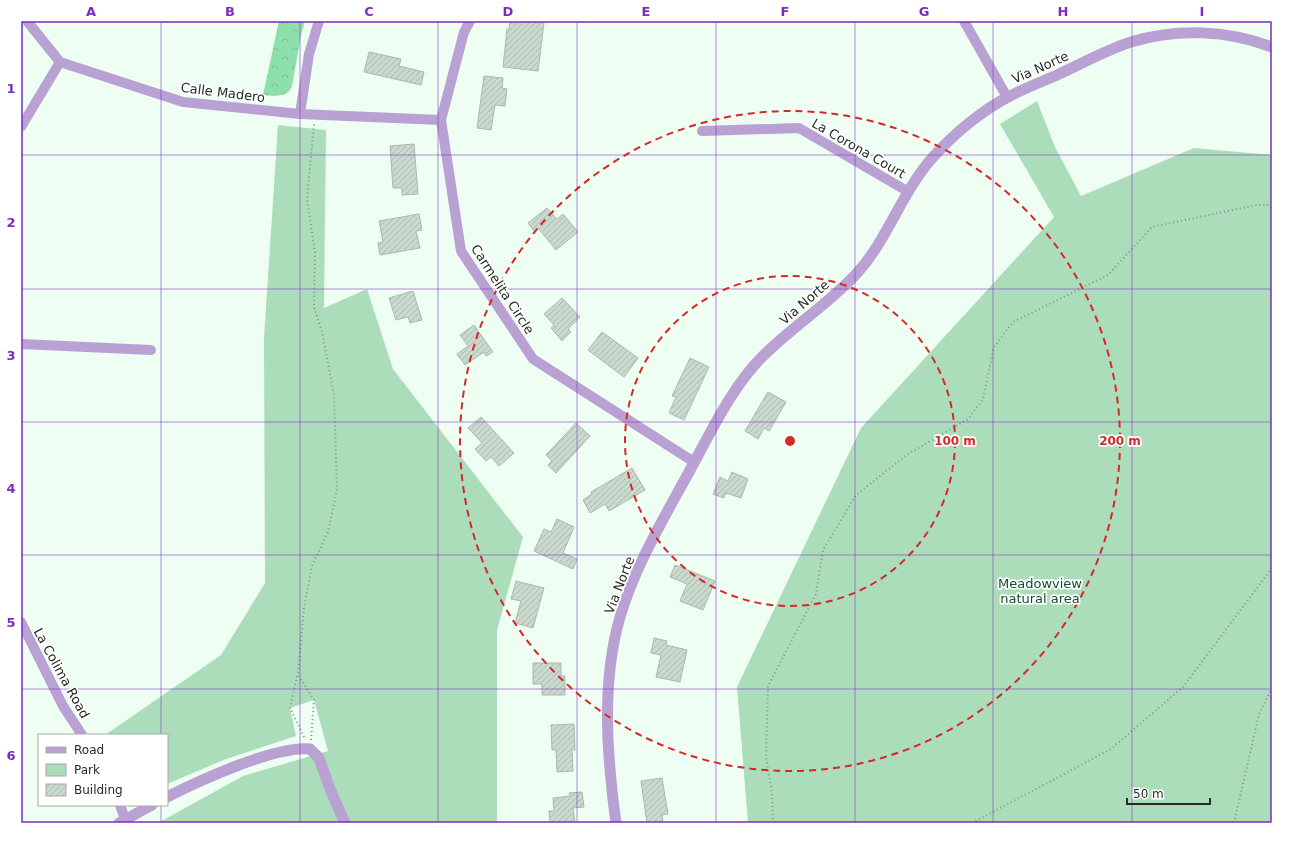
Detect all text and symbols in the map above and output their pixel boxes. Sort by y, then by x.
text: A [86,4,96,19]
text: B [225,4,235,19]
text: C [364,4,374,19]
text: D [503,4,514,19]
text: E [642,4,650,19]
text: F [781,4,789,19]
text: G [919,4,929,19]
text: H [1058,4,1068,19]
text: I [1200,4,1204,19]
street label: Via Norte [1010,48,1071,87]
street label: Calle Madero [180,80,266,105]
text: 1 [6,81,16,96]
street label: La Corona Court [809,116,908,181]
text: 2 [6,215,16,230]
street label: Carmelita Circle [468,242,537,337]
street label: Via Norte [777,277,832,328]
text: 3 [6,348,16,363]
centre of rings [783,434,797,448]
text: 100 m [934,434,976,448]
text: 200 m [1099,434,1141,448]
text: 4 [6,481,16,496]
street label: Via Norte [602,554,637,616]
park label: Meadowview natural area [998,576,1082,606]
text: 5 [6,615,16,630]
street label: La Colima Road [31,625,93,721]
legend [38,734,168,806]
text: Road [74,743,104,757]
text: 6 [6,748,16,763]
text: Park [74,763,100,777]
scale bar [1127,780,1210,806]
text: Building [74,783,123,797]
text: 50 m [1133,787,1164,801]

